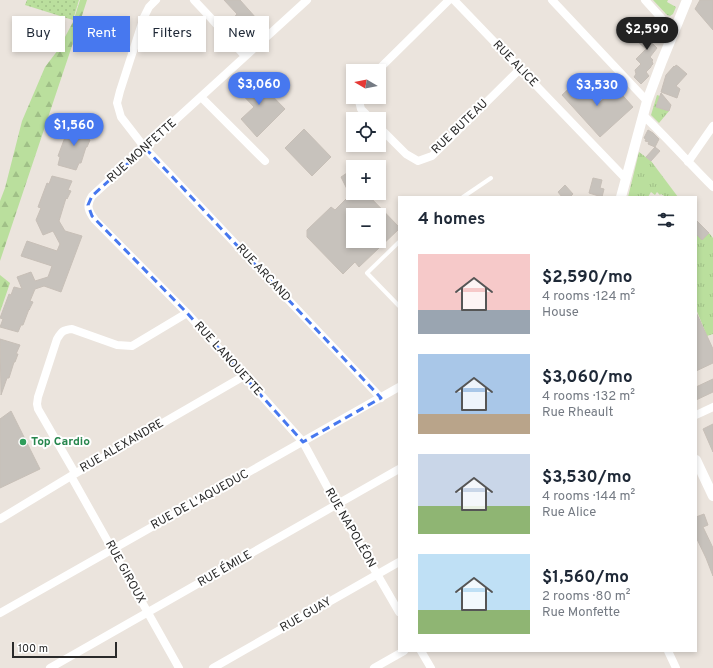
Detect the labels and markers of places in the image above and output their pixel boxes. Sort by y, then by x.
pin: $2,590 [614,17,680,51]
pin: $3,060 [226,72,292,106]
pin: $3,530 [564,73,630,107]
pin: $1,560 [41,113,107,147]
place label: Top Cardio [31,434,90,450]
marker: Top Cardio [18,437,28,447]

